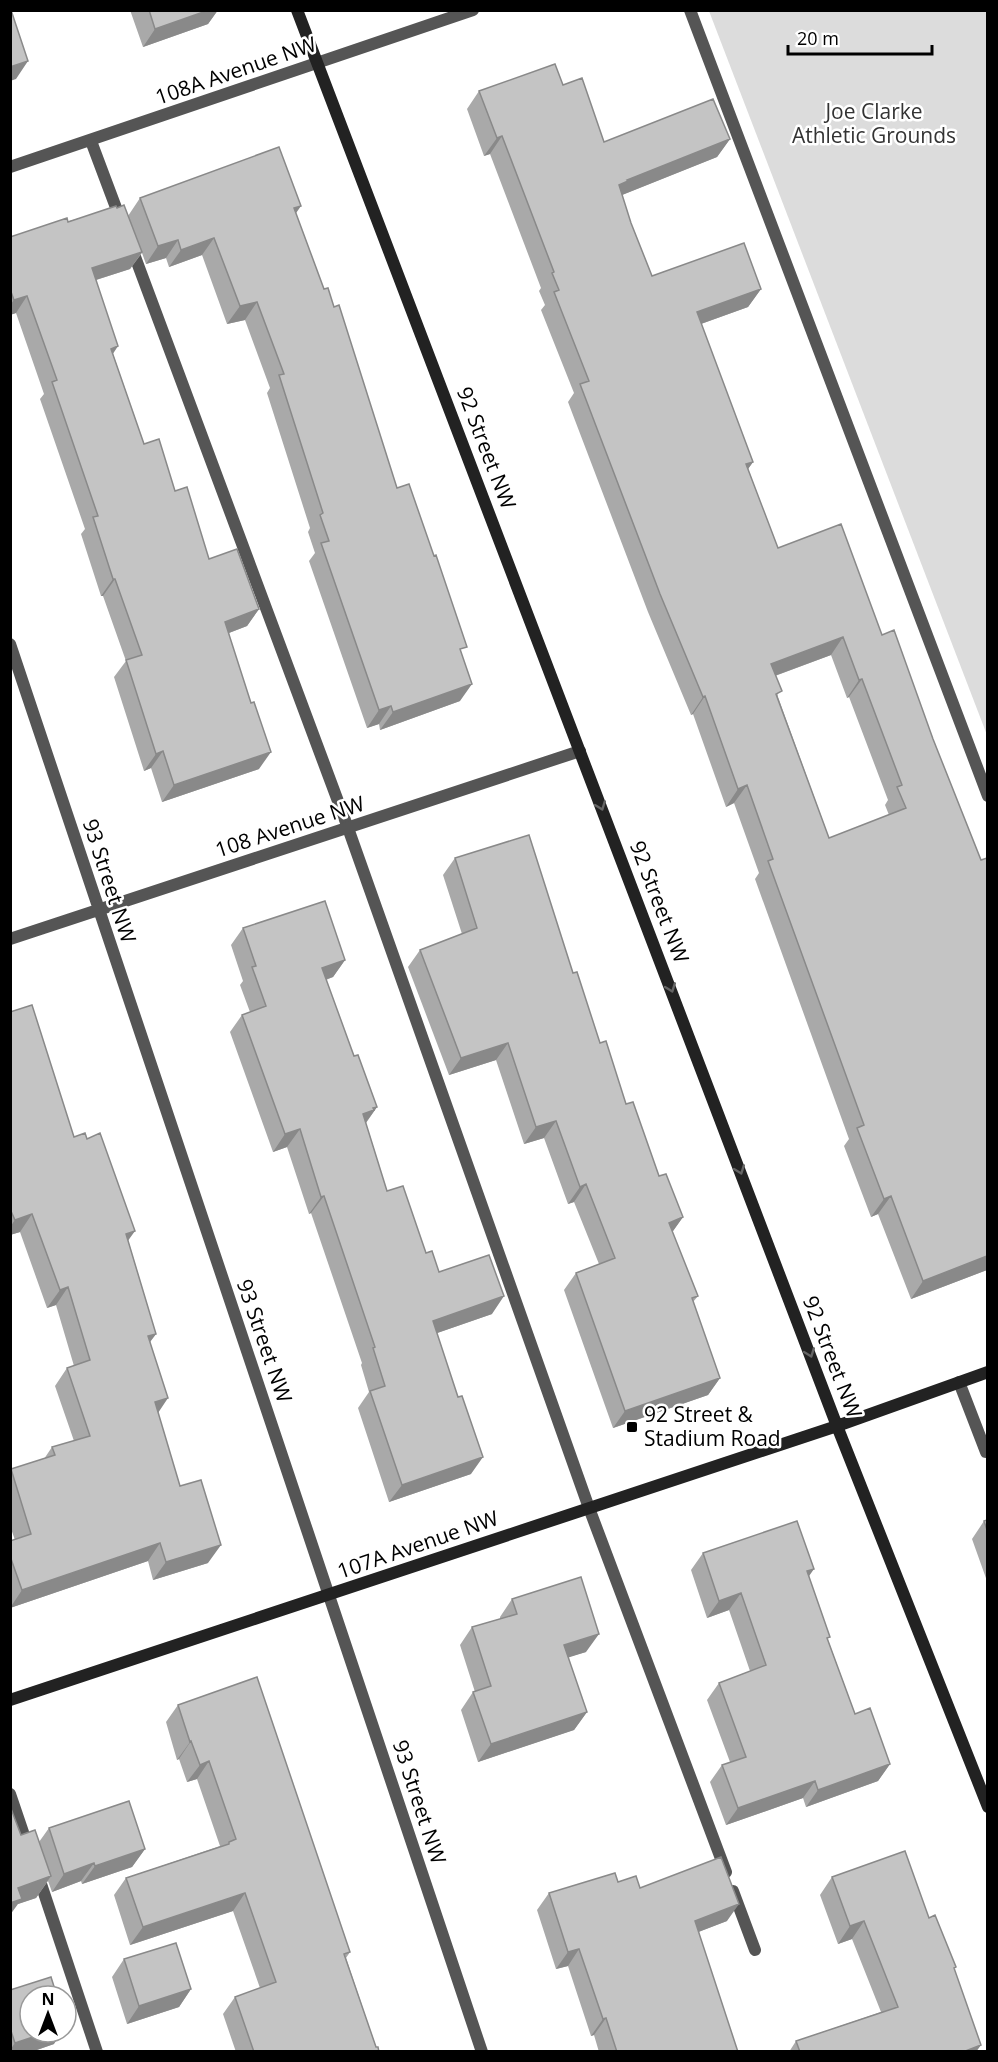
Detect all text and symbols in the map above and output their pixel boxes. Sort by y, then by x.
scale bar [788,18,932,56]
text: 20 m [797,26,839,50]
street label: 108A Avenue NW [151,29,320,111]
park label: Joe Clarke Athletic Grounds [792,97,956,149]
street label: 92 Street NW [451,383,523,513]
street label: 108 Avenue NW [212,789,368,863]
one-way arrow [594,800,607,811]
street label: 93 Street NW [77,815,143,947]
street label: 92 Street NW [624,837,696,967]
one-way arrow [663,982,676,993]
one-way arrow [733,1164,745,1175]
street label: 93 Street NW [231,1275,299,1407]
street label: 92 Street NW [797,1292,869,1422]
one-way arrow [802,1347,815,1357]
place label: 92 Street & Stadium Road [644,1400,781,1452]
marker: 92 Street & Stadium Road [625,1420,639,1434]
street label: 107A Avenue NW [333,1503,502,1585]
street label: 93 Street NW [387,1736,453,1868]
north arrow [18,1984,78,2044]
text: N [41,1988,55,2010]

